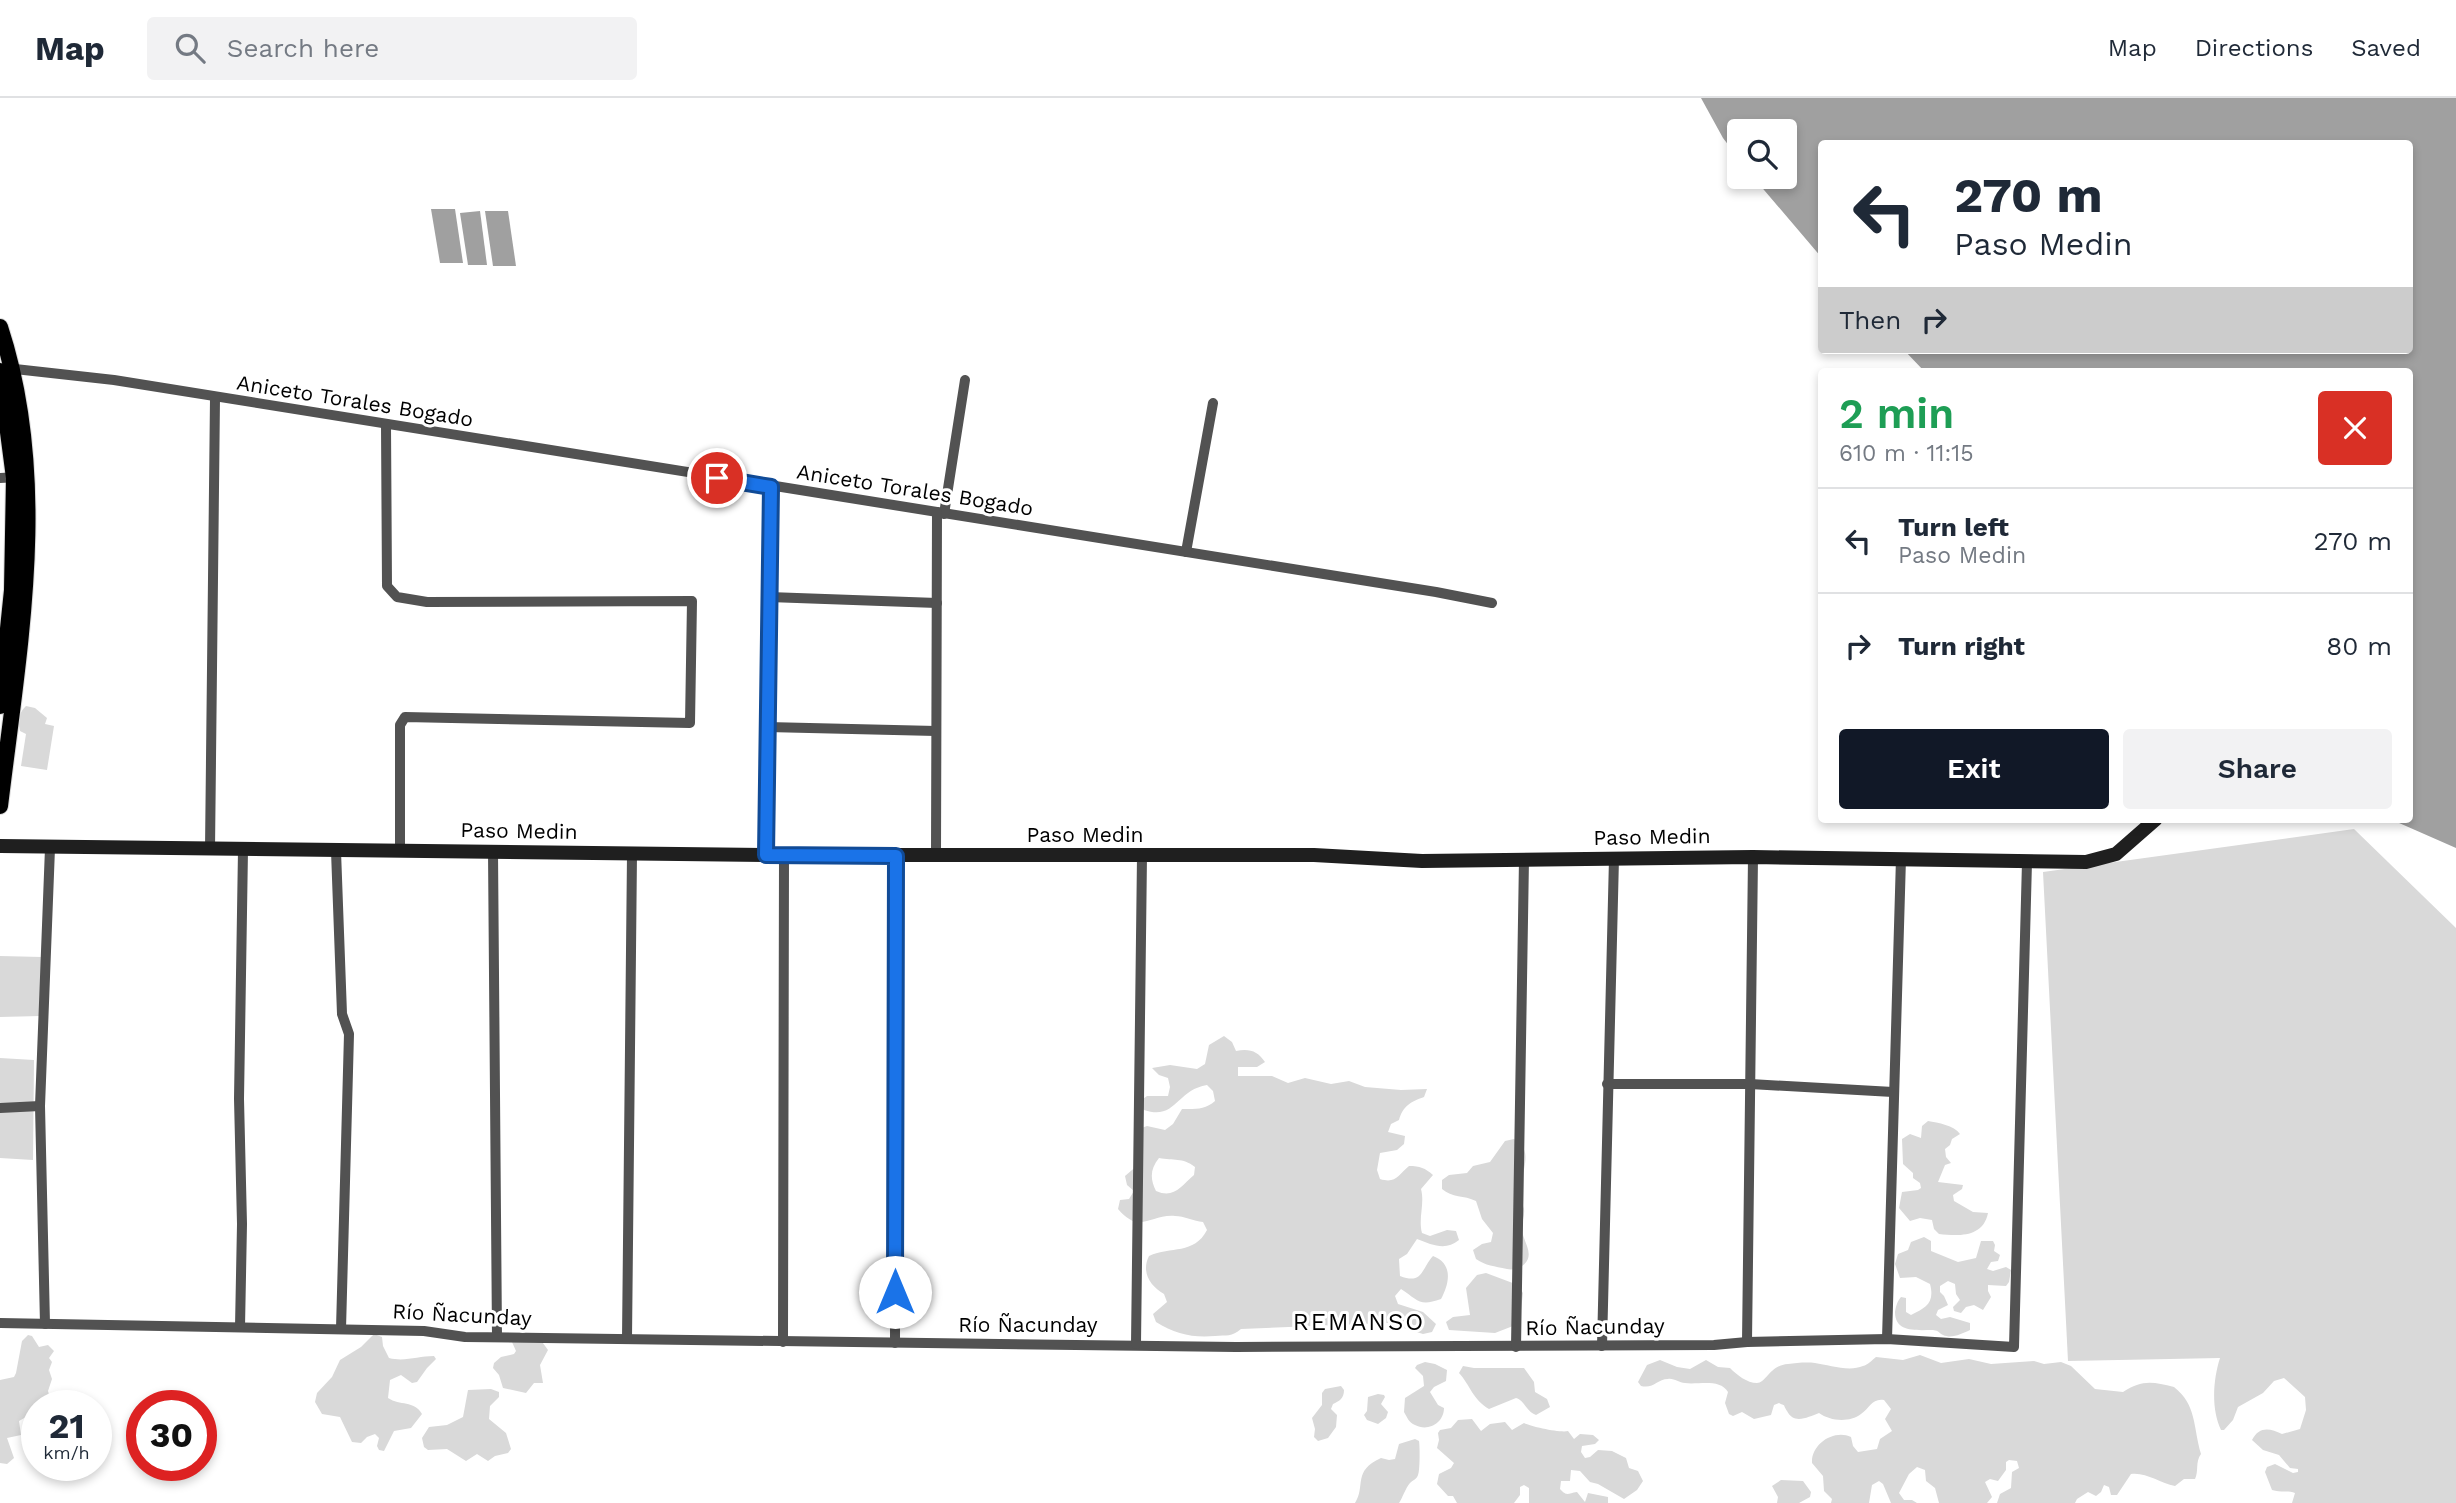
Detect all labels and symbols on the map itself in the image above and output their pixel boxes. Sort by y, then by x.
street label: Aniceto Torales Bogado [235,369,475,432]
pin [687,448,747,508]
street label: Aniceto Torales Bogado [795,458,1035,521]
street label: Paso Medin [460,817,578,844]
street label: Paso Medin [1026,822,1144,847]
street label: Paso Medin [1593,823,1711,850]
position arrow [858,1255,932,1329]
street label: Río Ñacunday [392,1298,532,1331]
district label: REMANSO [1293,1308,1425,1336]
street label: Río Ñacunday [958,1312,1098,1337]
street label: Río Ñacunday [1525,1313,1665,1340]
speed limit sign: 30 [126,1390,217,1481]

